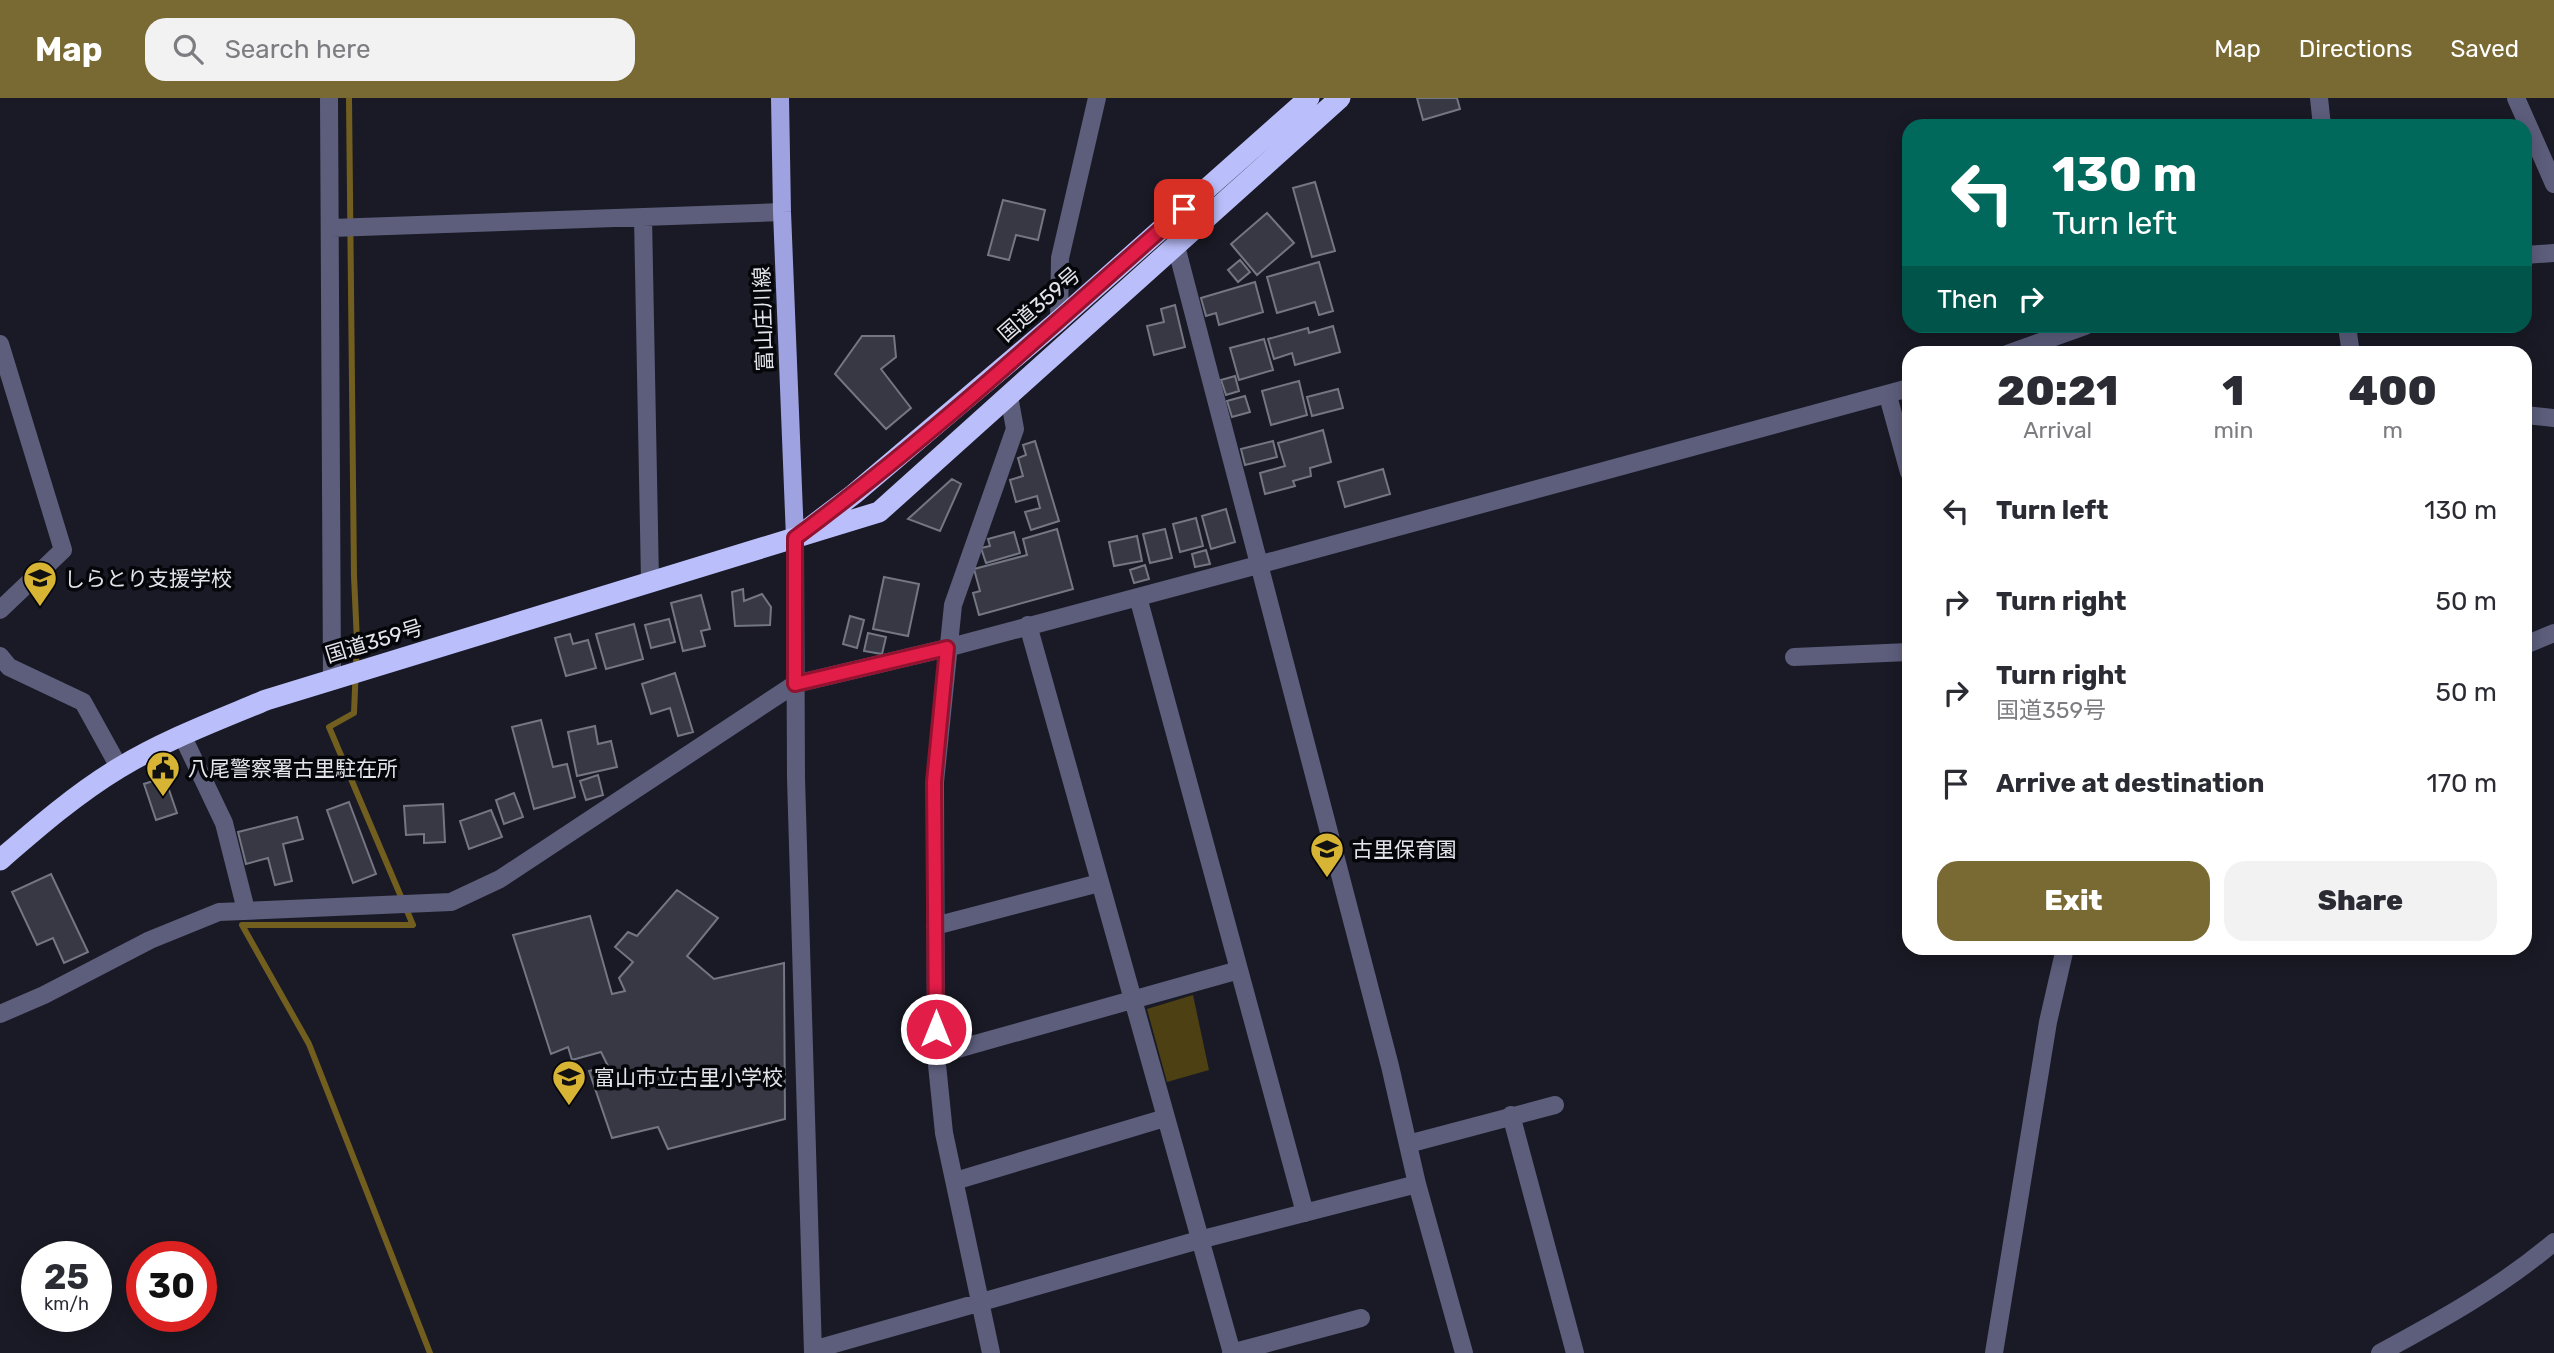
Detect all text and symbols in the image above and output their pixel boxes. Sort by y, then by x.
search box [145,18,635,81]
text: Map [35,30,103,69]
icon: search [169,30,207,68]
text: Search here [225,34,370,65]
text: Map [2214,35,2261,63]
text: Directions [2299,35,2412,63]
text: Saved [2450,35,2519,63]
text: 130 m [2052,145,2197,203]
icon: left [1937,147,2028,238]
pin [1154,179,1214,239]
icon: arrive [1165,190,1203,228]
text: Turn left [2052,204,2177,242]
street label: 国道359号 [993,262,1085,346]
street label: 富山庄川線 [749,266,777,372]
icon: right [2012,280,2050,318]
text: Then [1937,284,1998,315]
text: 20:21 [1997,366,2118,416]
text: 1 [2222,366,2244,416]
text: 400 [2348,366,2437,416]
text: Arrival [2023,416,2092,444]
text: min [2213,416,2253,444]
text: m [2382,416,2403,444]
icon: left [1937,492,1975,530]
text: Turn left [1996,495,2108,526]
text: 130 m [2424,495,2497,526]
school or university icon: しらとり支援学校 [21,559,59,608]
place label: しらとり支援学校 [64,566,232,591]
icon: right [1937,583,1975,621]
text: Turn right [1996,586,2126,617]
text: 50 m [2436,586,2497,617]
street label: 国道359号 [322,614,426,668]
text: Turn right [1996,660,2126,691]
icon: right [1937,674,1975,712]
text: 50 m [2436,677,2497,708]
text: 国道359号 [1996,696,2106,724]
public building icon: 八尾警察署古里駐在所 [144,749,182,798]
place label: 八尾警察署古里駐在所 [188,756,398,781]
icon: arrive [1937,765,1975,803]
text: Arrive at destination [1996,768,2264,799]
text: 170 m [2427,768,2497,799]
school or university icon: 古里保育園 [1308,830,1346,879]
place label: 古里保育園 [1352,837,1457,862]
button: Exit [1937,861,2210,941]
button: Share [2224,861,2497,941]
position arrow [899,992,973,1066]
school or university icon: 富山市立古里小学校 [550,1058,588,1107]
place label: 富山市立古里小学校 [594,1065,783,1090]
speed limit sign: 30 [126,1241,217,1332]
text: 25 [44,1256,89,1298]
text: km/h [44,1293,89,1315]

